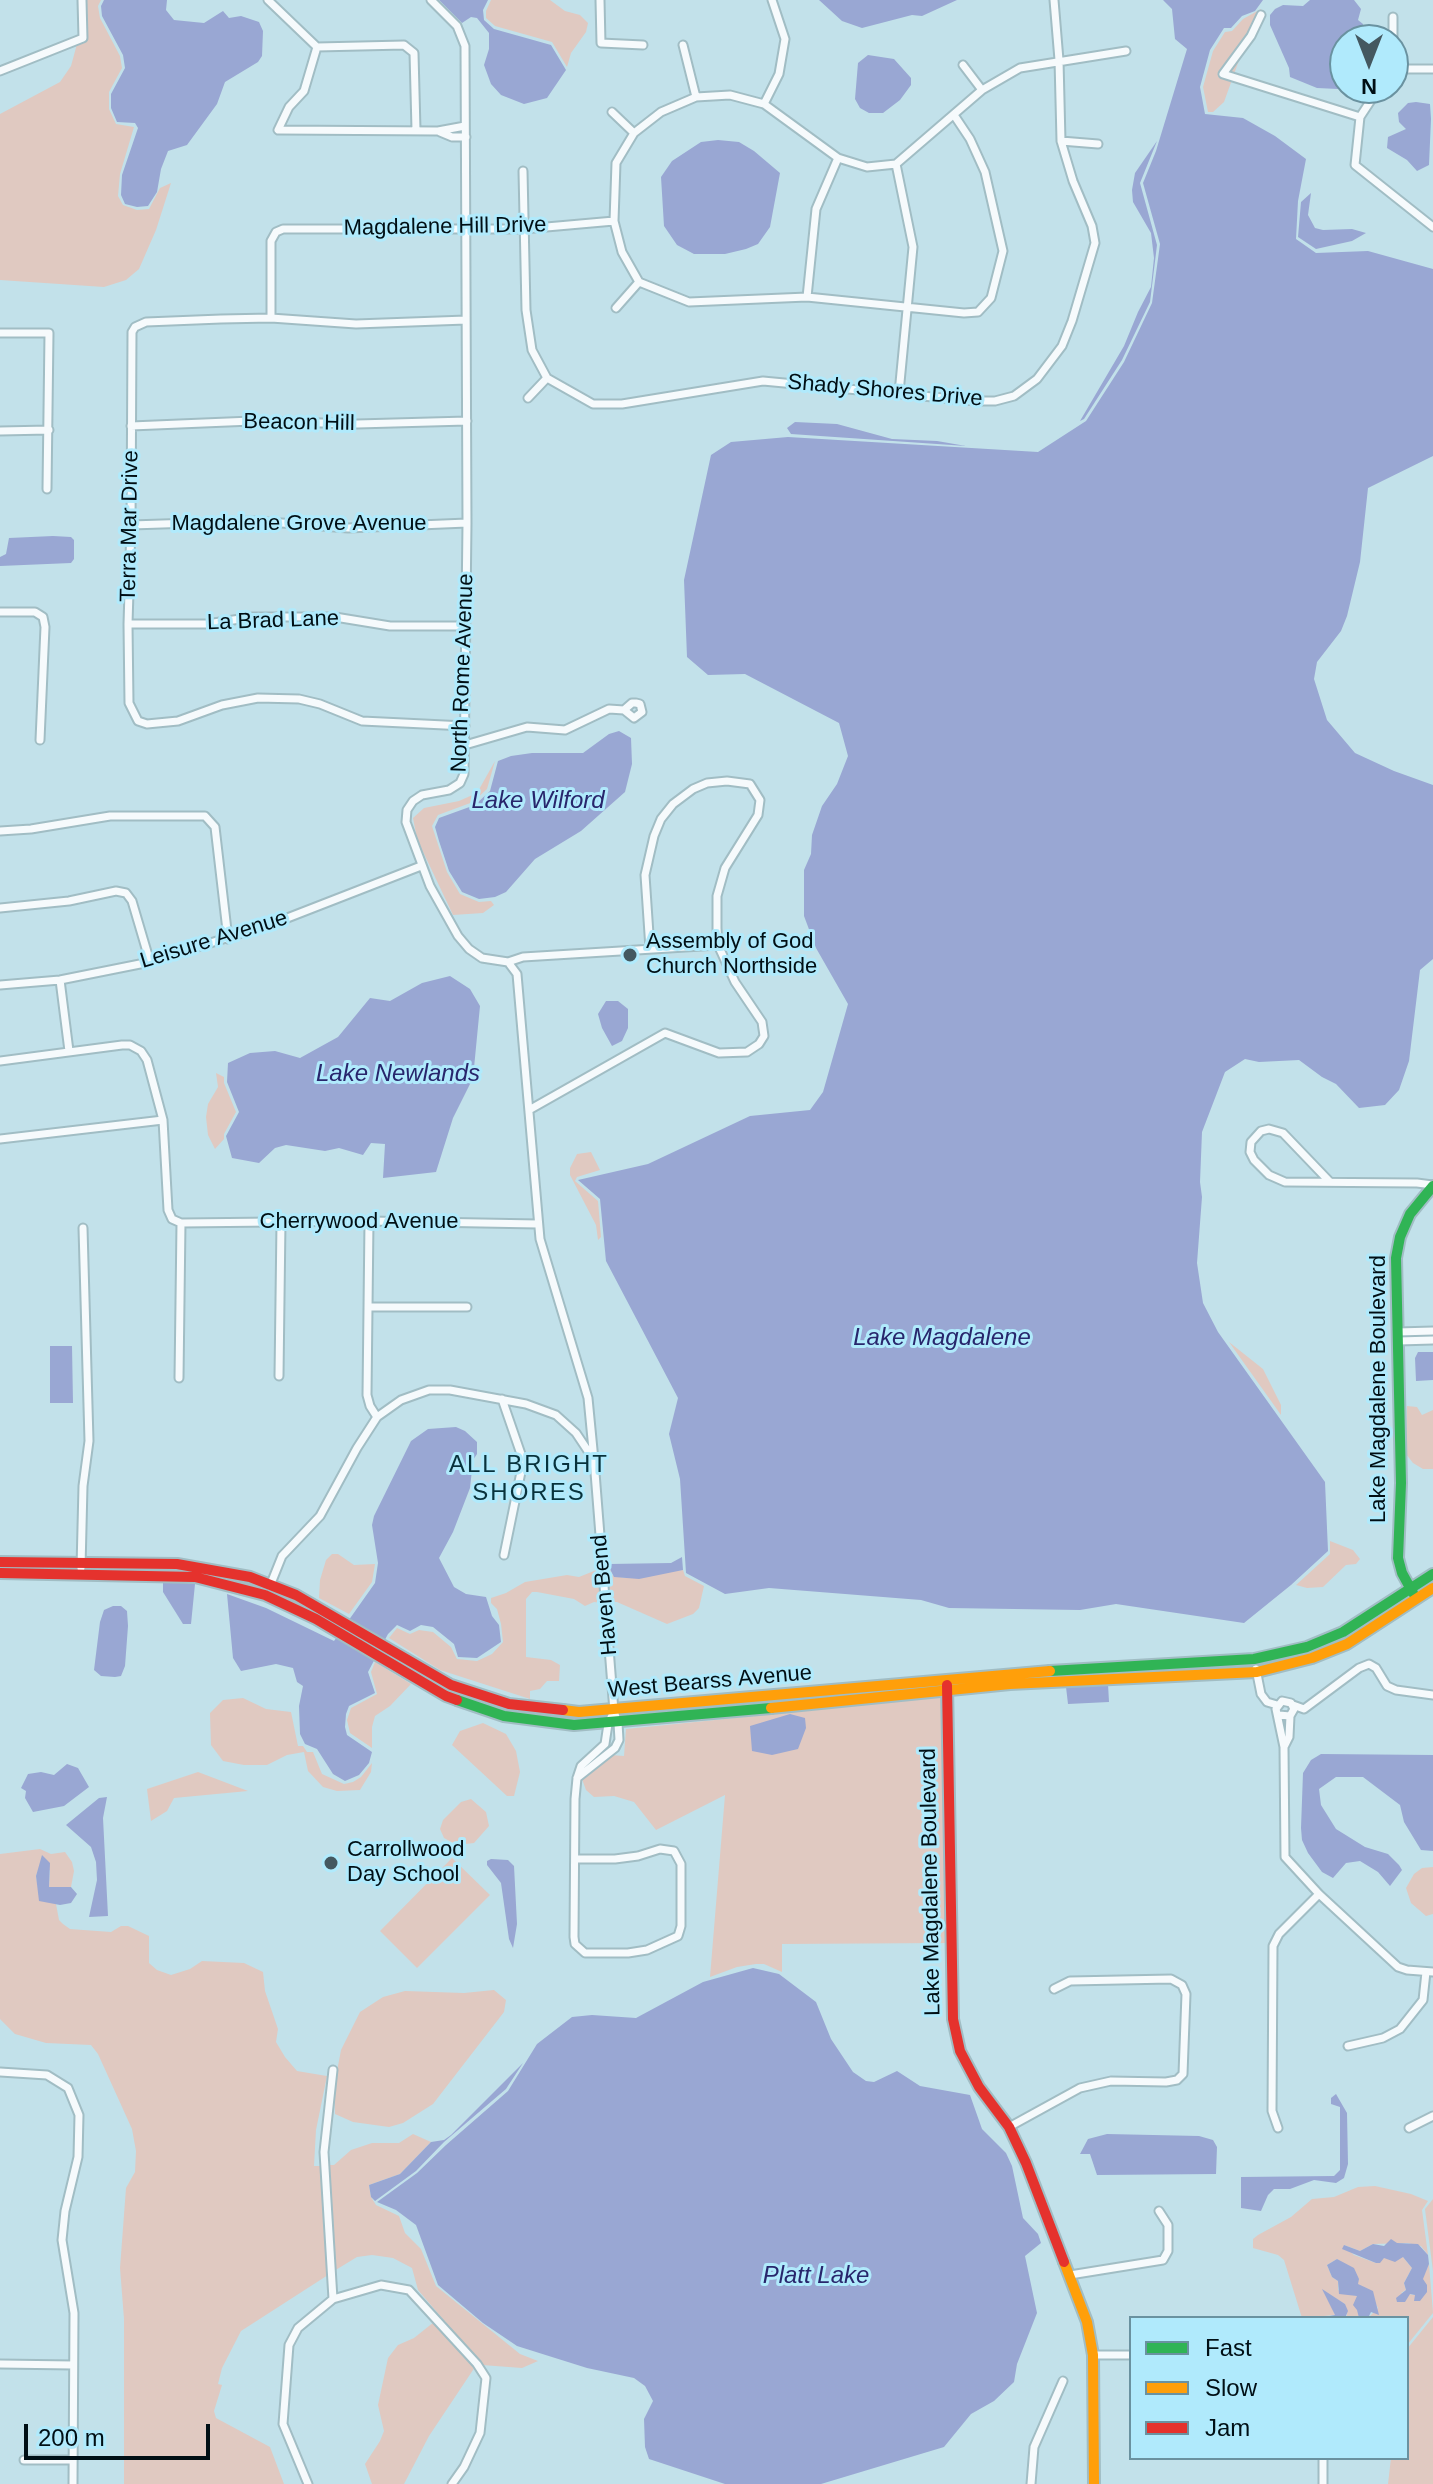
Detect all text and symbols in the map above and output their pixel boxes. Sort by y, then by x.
north arrow [1329,24,1409,104]
text: N [1361,74,1377,99]
street label: Magdalene Hill Drive [343,212,547,242]
street label: Shady Shores Drive [786,369,984,413]
street label: Beacon Hill [243,409,355,437]
street label: Terra Mar Drive [115,450,145,602]
street label: Magdalene Grove Avenue [171,511,427,537]
street label: North Rome Avenue [446,573,480,773]
street label: La Brad Lane [207,606,339,636]
water label: Lake Wilford [471,787,605,815]
street label: Leisure Avenue [137,905,291,975]
place label: Assembly of God Church Northside [646,929,817,980]
marker: Assembly of God Church Northside [621,946,639,964]
water label: Lake Newlands [316,1060,480,1088]
street label: Cherrywood Avenue [260,1209,458,1235]
street label: Lake Magdalene Boulevard [1366,1255,1392,1523]
water label: Lake Magdalene [853,1324,1031,1352]
district label: ALL BRIGHT SHORES [449,1451,609,1507]
street label: Haven Bend [587,1534,623,1656]
street label: West Bearss Avenue [607,1660,813,1704]
street label: Lake Magdalene Boulevard [915,1748,947,2016]
place label: Carrollwood Day School [347,1837,464,1888]
marker: Carrollwood Day School [322,1854,340,1872]
water label: Platt Lake [763,2262,869,2290]
legend [1129,2316,1409,2460]
text: Fast [1205,2334,1252,2361]
text: Slow [1205,2374,1257,2401]
scale bar [28,2408,214,2458]
text: Jam [1205,2414,1250,2441]
text: 200 m [38,2424,105,2451]

